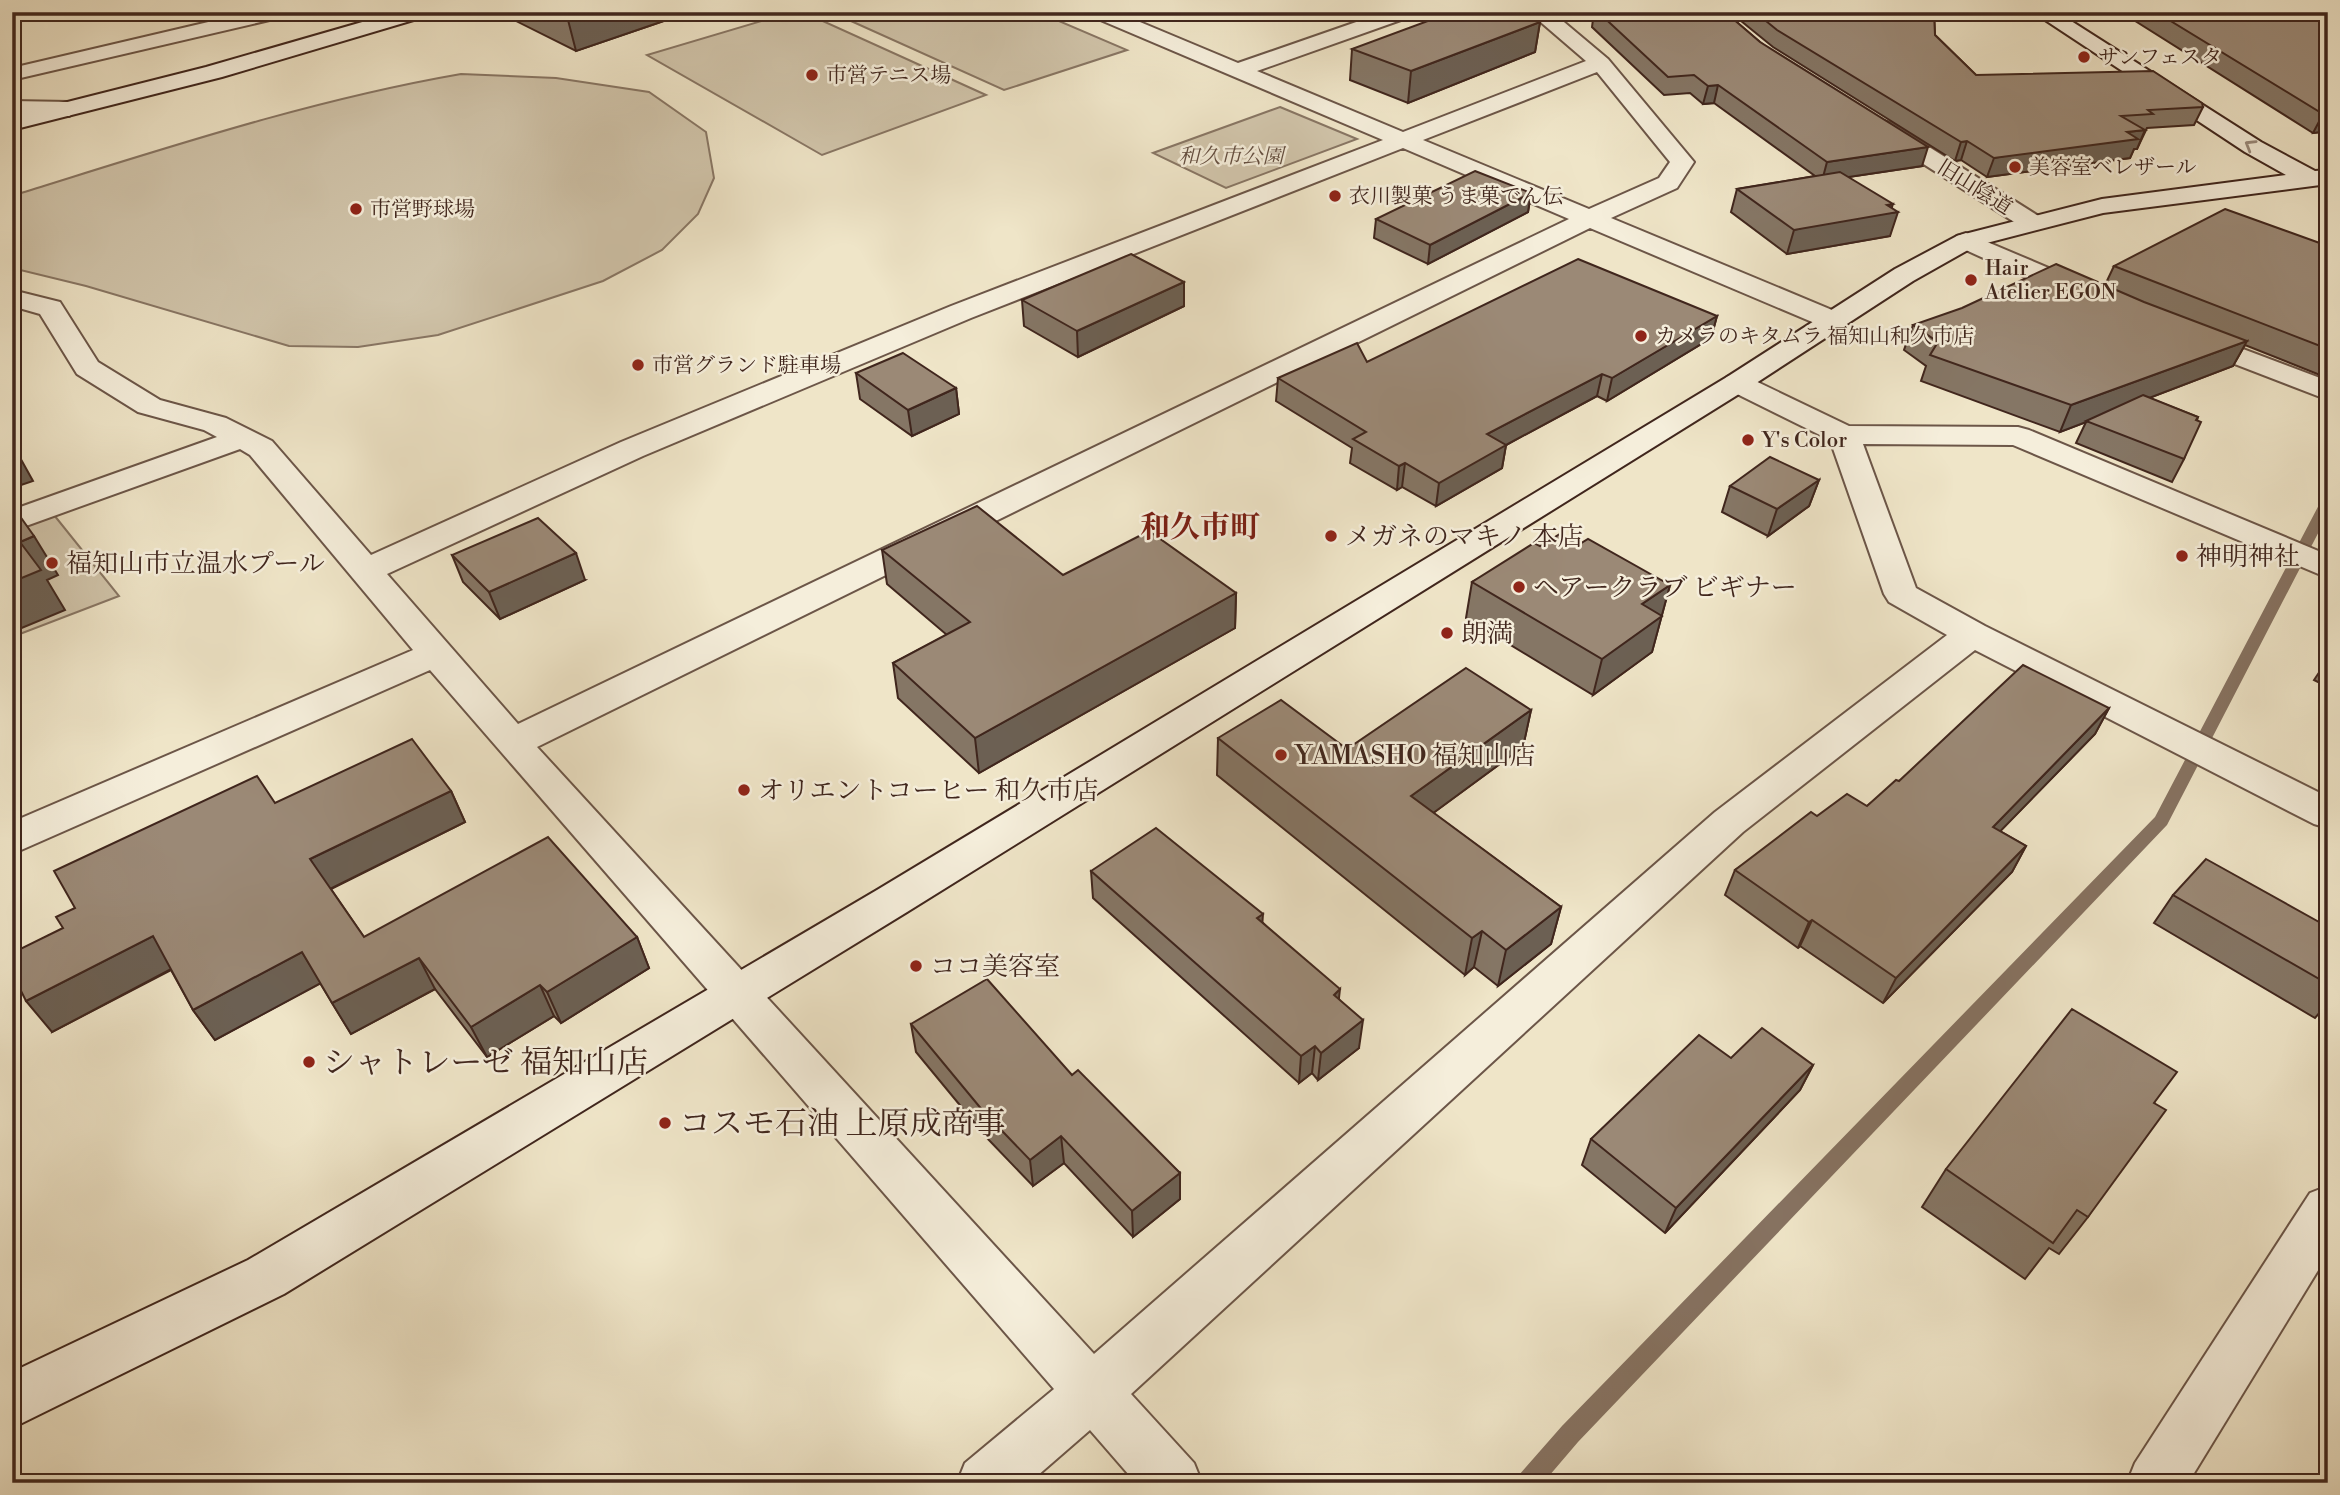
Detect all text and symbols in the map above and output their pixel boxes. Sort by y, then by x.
place label: サンフェスタ [2098,45,2222,71]
marker: サンフェスタ [2076,49,2092,65]
place label: 市営テニス場 [826,63,951,89]
marker: 市営テニス場 [804,67,820,83]
one-way arrow [2245,140,2258,153]
park label: 和久市公園 [1179,144,1286,170]
street label: 旧山陰道 [1932,155,2017,221]
place label: 美容室ベレザール [2029,155,2197,181]
marker: 美容室ベレザール [2007,159,2023,175]
place label: 衣川製菓 うま菓でん伝 [1349,184,1563,210]
marker: 衣川製菓 うま菓でん伝 [1327,188,1343,204]
place label: 市営野球場 [370,197,475,223]
marker: 市営野球場 [348,201,364,217]
place label: Hair Atelier EGON [1984,256,2116,306]
marker: Hair Atelier EGON [1963,272,1979,288]
place label: カメラのキタムラ 福知山和久市店 [1655,324,1974,350]
marker: カメラのキタムラ 福知山和久市店 [1633,328,1649,344]
place label: 市営グランド駐車場 [652,353,841,379]
marker: 市営グランド駐車場 [630,357,646,373]
place label: Y's Color [1761,428,1847,454]
marker: Y's Color [1740,432,1756,448]
district label: 和久市町 [1140,509,1260,547]
place label: メガネのマキノ 本店 [1345,521,1584,553]
marker: メガネのマキノ 本店 [1323,528,1339,544]
place label: 神明神社 [2196,541,2300,573]
place label: 福知山市立温水プール [66,548,325,580]
marker: 神明神社 [2174,548,2190,564]
marker: 福知山市立温水プール [44,555,60,571]
place label: ヘアークラブ ビギナー [1533,572,1797,604]
marker: ヘアークラブ ビギナー [1511,579,1527,595]
place label: 朗満 [1461,618,1513,650]
marker: 朗満 [1439,625,1455,641]
place label: YAMASHO 福知山店 [1293,740,1536,772]
marker: YAMASHO 福知山店 [1273,747,1289,763]
place label: オリエントコーヒー 和久市店 [758,775,1099,807]
marker: オリエントコーヒー 和久市店 [736,782,752,798]
place label: ココ美容室 [930,951,1060,983]
marker: ココ美容室 [908,958,924,974]
place label: シャトレーゼ 福知山店 [323,1043,648,1083]
marker: シャトレーゼ 福知山店 [301,1054,317,1070]
place label: コスモ石油 上原成商事 [679,1104,1006,1144]
marker: コスモ石油 上原成商事 [657,1115,673,1131]

